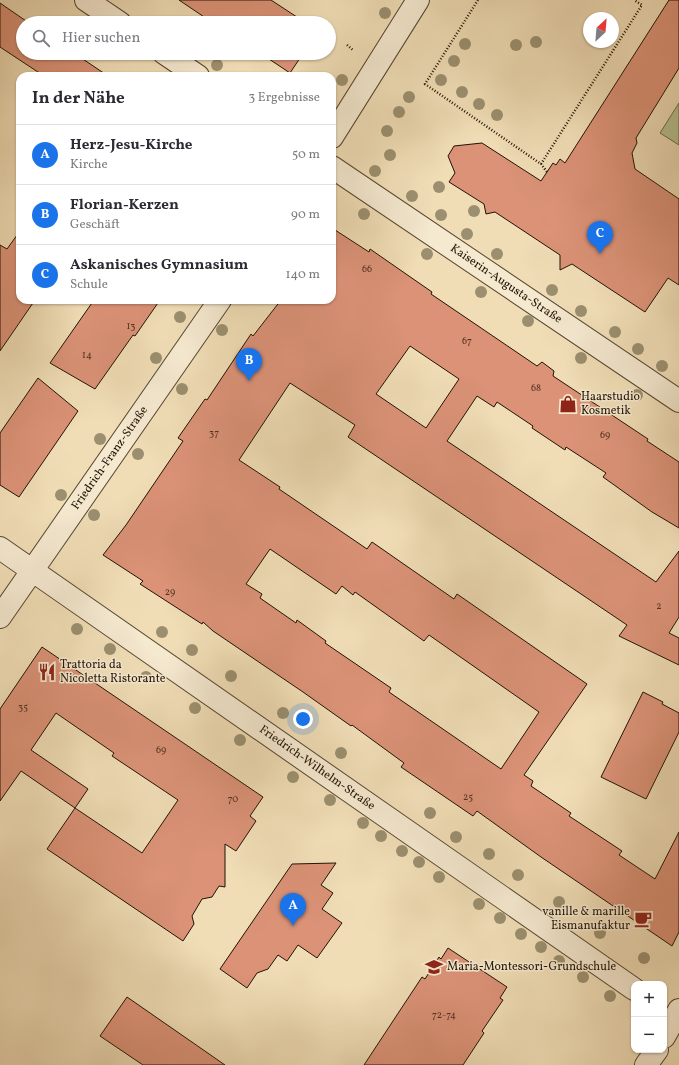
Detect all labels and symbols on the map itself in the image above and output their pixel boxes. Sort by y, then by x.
north arrow [583,12,619,48]
pin: C [587,221,613,254]
street label: Kaiserin-Augusta-Straße [447,241,565,328]
house number: 66 [362,262,372,276]
house number: 13 [126,319,136,333]
house number: 67 [462,334,472,348]
house number: 14 [82,348,92,362]
pin: B [236,348,262,381]
house number: 68 [531,381,541,395]
place label: Haarstudio Kosmetik [581,389,640,419]
shop icon: Haarstudio Kosmetik [558,394,578,414]
street label: Friedrich-Franz-Straße [68,403,152,513]
house number: 37 [209,426,219,440]
house number: 69 [600,428,610,442]
house number: 29 [165,585,175,599]
house number: 2 [656,599,662,613]
place label: Trattoria da Nicoletta Ristorante [60,657,166,687]
restaurant icon: Trattoria da Nicoletta Ristorante [37,662,57,682]
house number: 35 [18,700,28,714]
your location [293,709,313,729]
street label: Friedrich-Wilhelm-Straße [256,722,378,814]
house number: 69 [156,743,166,757]
house number: 25 [463,790,473,804]
house number: 70 [228,792,238,806]
pin: A [280,893,306,926]
place label: vanille & marille Eismanufaktur [542,904,630,934]
cafe icon: vanille & marille Eismanufaktur [633,909,653,929]
school or university icon: Maria-Montessori-Grundschule [424,957,444,977]
place label: Maria-Montessori-Grundschule [447,959,617,975]
house number: 72-74 [432,1008,456,1022]

